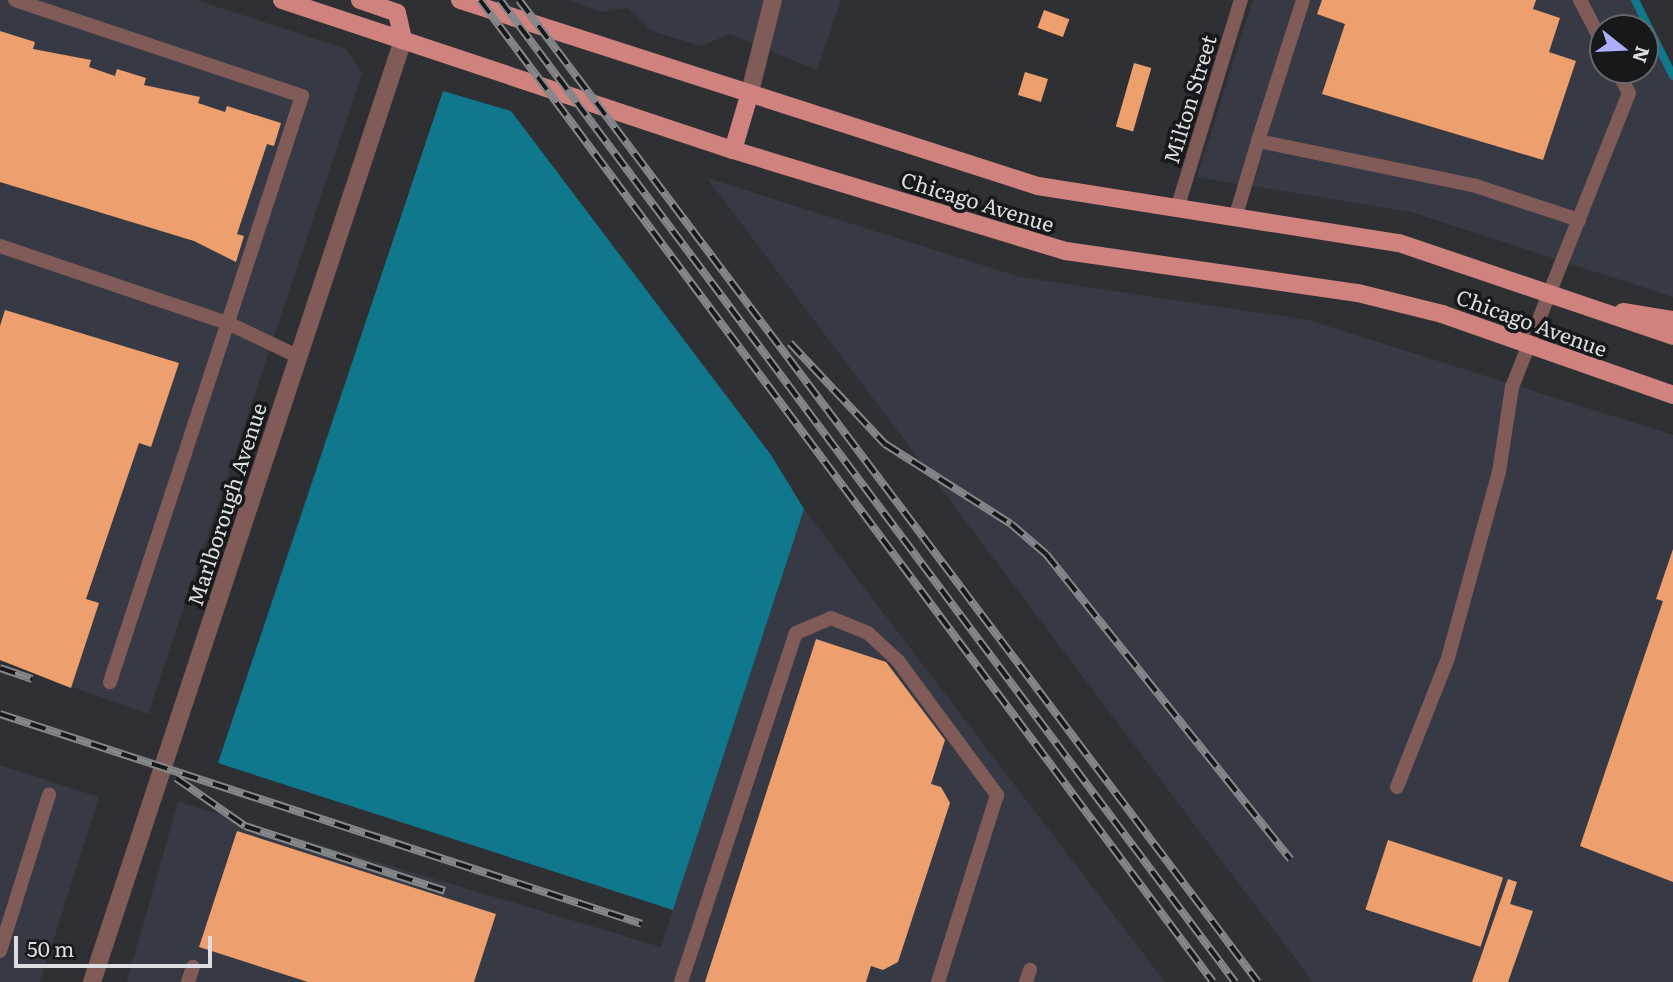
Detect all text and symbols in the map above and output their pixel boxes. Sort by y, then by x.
north arrow [1589,14,1659,84]
street label: Milton Street [1157,32,1221,166]
text: N [1626,43,1658,67]
street label: Chicago Avenue [898,166,1058,236]
street label: Chicago Avenue [1453,283,1611,361]
street label: Marlborough Avenue [181,399,271,609]
scale bar [18,922,215,966]
text: 50 m [27,932,74,963]

